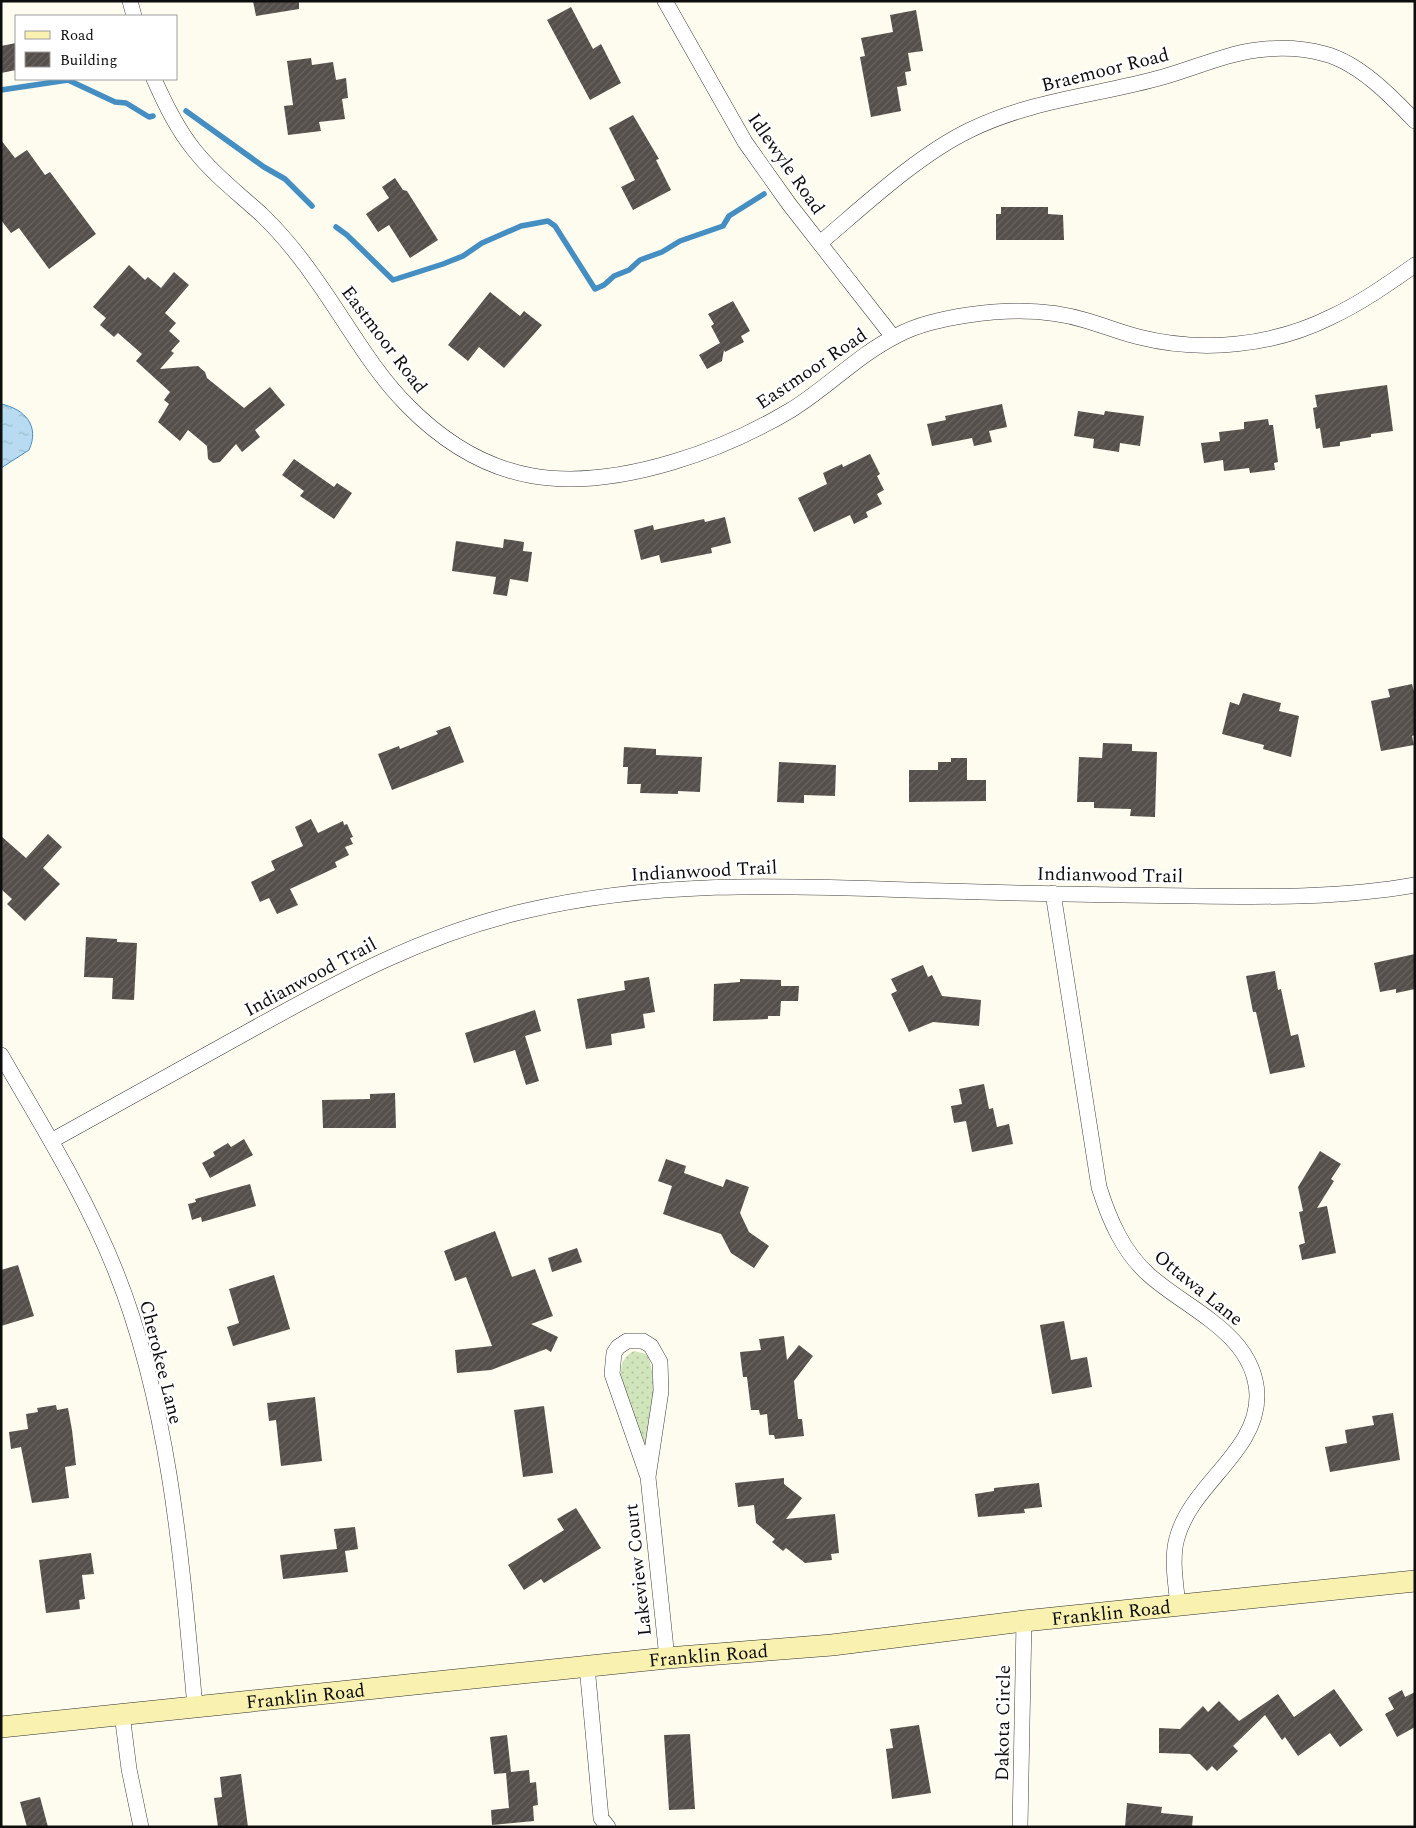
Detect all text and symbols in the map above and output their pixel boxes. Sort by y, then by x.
legend [15,15,178,80]
text: Road [60,24,94,47]
street label: Braemoor Road [1038,41,1172,100]
text: Building [60,49,117,72]
street label: Idlewyle Road [740,107,832,221]
street label: Eastmoor Road [333,280,434,400]
street label: Eastmoor Road [750,321,873,417]
street label: Indianwood Trail [630,853,778,890]
street label: Indianwood Trail [1037,860,1183,891]
street label: Indianwood Trail [239,930,382,1024]
street label: Ottawa Lane [1147,1243,1249,1333]
street label: Cherokee Lane [131,1297,190,1427]
street label: Lakeview Court [617,1502,660,1637]
street label: Franklin Road [1050,1593,1172,1634]
street label: Franklin Road [647,1637,769,1676]
street label: Dakota Circle [988,1665,1019,1781]
street label: Franklin Road [244,1676,367,1718]

